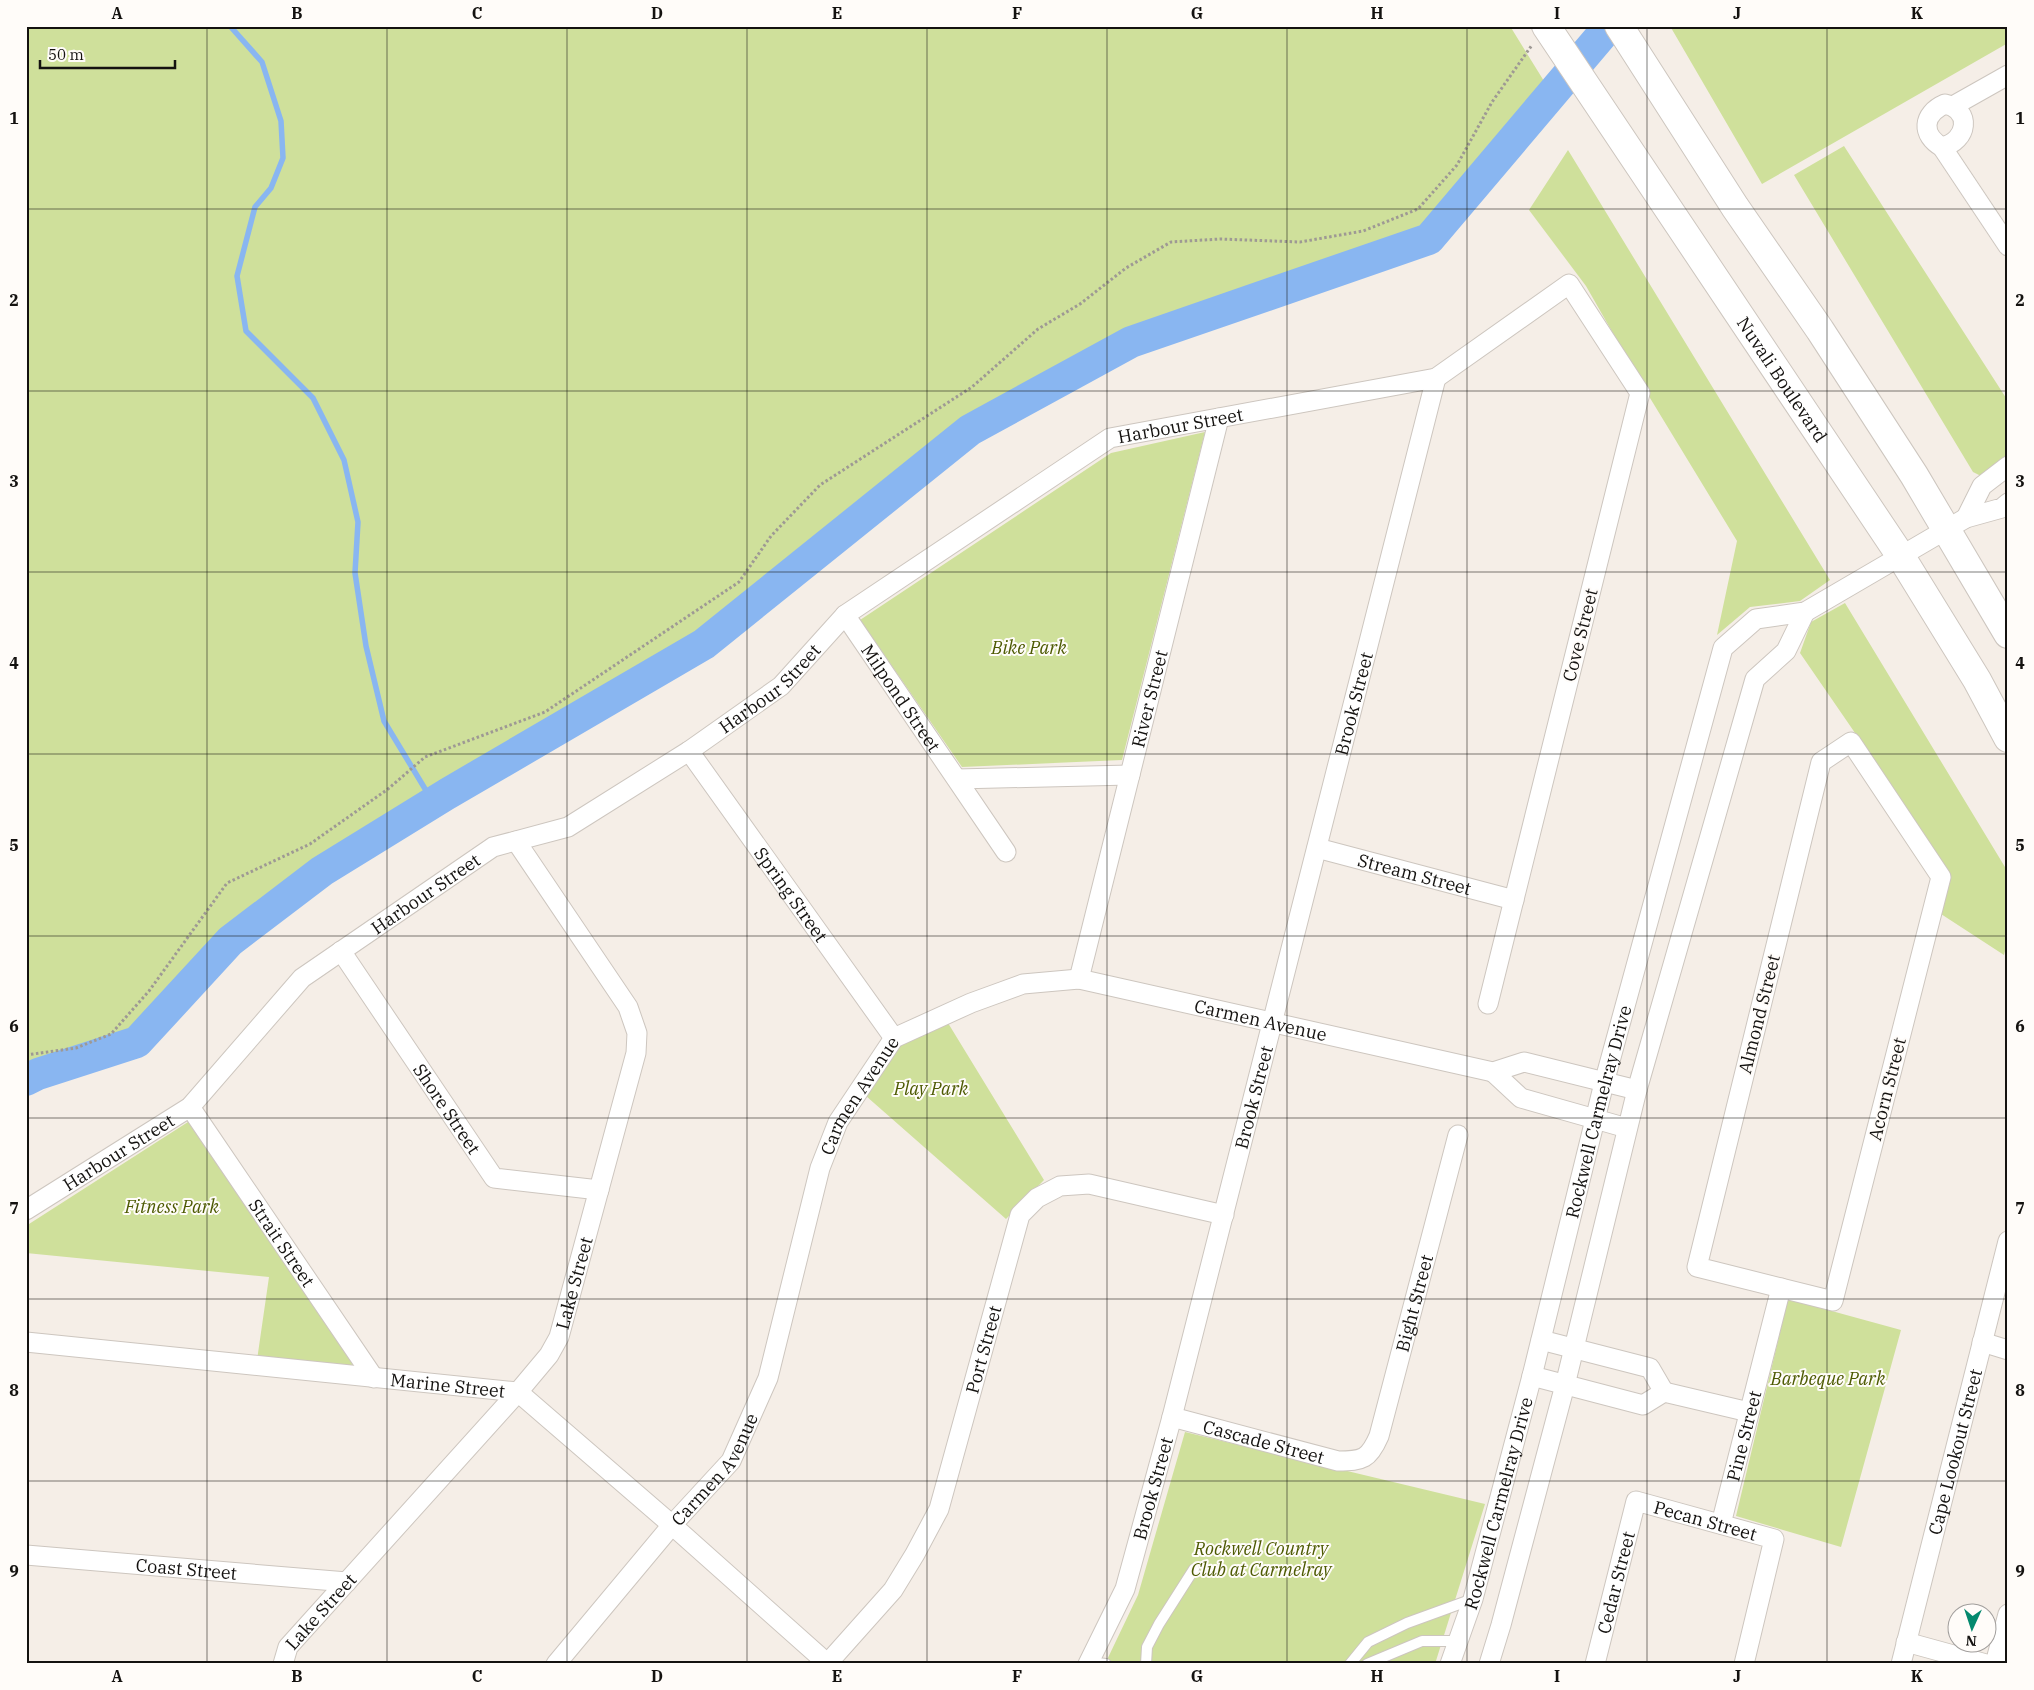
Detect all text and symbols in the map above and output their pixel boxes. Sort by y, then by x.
text: A [111,3,123,23]
text: B [291,3,303,23]
text: C [472,3,482,23]
text: D [651,3,663,23]
text: E [832,3,842,23]
text: F [1012,3,1022,23]
text: G [1191,3,1203,23]
text: H [1371,3,1384,23]
text: I [1554,3,1560,23]
text: J [1733,3,1741,23]
text: K [1911,3,1924,23]
scale bar [40,38,175,70]
text: 50 m [48,45,84,64]
text: 1 [9,108,19,128]
text: 1 [2015,108,2025,128]
text: 2 [9,290,19,310]
text: 2 [2015,290,2025,310]
street label: Nuvali Boulevard [1732,312,1833,446]
street label: Harbour Street [1116,402,1245,448]
text: 3 [9,471,19,491]
text: 3 [2015,471,2025,491]
street label: Cove Street [1557,586,1603,684]
park label: Bike Park [990,636,1067,659]
street label: Harbour Street [714,639,825,738]
street label: Milpond Street [856,639,946,756]
street label: River Street [1126,647,1172,750]
street label: Brook Street [1329,649,1377,758]
text: 4 [9,653,19,673]
text: 4 [2015,653,2025,673]
text: 5 [9,835,19,855]
text: 5 [2015,835,2025,855]
street label: Spring Street [750,842,833,946]
street label: Harbour Street [366,848,484,939]
street label: Stream Street [1355,848,1474,900]
street label: Almond Street [1733,952,1785,1076]
street label: Carmen Avenue [1192,994,1329,1046]
street label: Rockwell Carmelray Drive [1560,1003,1636,1221]
text: 6 [9,1016,19,1036]
text: 6 [2015,1016,2025,1036]
street label: Carmen Avenue [815,1032,904,1158]
street label: Acorn Street [1863,1035,1911,1143]
street label: Brook Street [1229,1043,1277,1151]
street label: Shore Street [408,1059,486,1158]
park label: Play Park [893,1077,969,1100]
street label: Harbour Street [58,1109,178,1196]
street label: Strait Street [244,1194,320,1291]
park label: Fitness Park [124,1195,220,1218]
text: 7 [9,1198,19,1218]
text: 7 [2015,1198,2025,1218]
street label: Lake Street [550,1234,597,1332]
street label: Bight Street [1390,1252,1438,1354]
street label: Port Street [960,1303,1006,1396]
street label: Cape Lookout Street [1923,1366,1987,1537]
park label: Barbeque Park [1770,1367,1886,1390]
street label: Marine Street [389,1368,506,1402]
text: 8 [9,1380,19,1400]
text: 8 [2015,1380,2025,1400]
street label: Pine Street [1721,1388,1766,1484]
street label: Rockwell Carmelray Drive [1459,1394,1537,1613]
street label: Carmen Avenue [666,1409,762,1530]
street label: Cascade Street [1201,1414,1327,1468]
street label: Brook Street [1127,1434,1178,1542]
street label: Pecan Street [1651,1495,1759,1545]
street label: Cedar Street [1592,1529,1639,1636]
park label: Rockwell Country Club at Carmelray [1191,1537,1333,1581]
street label: Coast Street [135,1553,238,1584]
text: 9 [9,1561,19,1581]
text: 9 [2015,1561,2025,1581]
street label: Lake Street [280,1568,361,1654]
north arrow [1946,1602,1996,1652]
text: N [1965,1632,1977,1650]
text: A [111,1666,123,1686]
text: B [291,1666,303,1686]
text: C [472,1666,482,1686]
text: D [651,1666,663,1686]
text: E [832,1666,842,1686]
text: F [1012,1666,1022,1686]
text: G [1191,1666,1203,1686]
text: H [1371,1666,1384,1686]
text: I [1554,1666,1560,1686]
text: J [1733,1666,1741,1686]
text: K [1911,1666,1924,1686]

